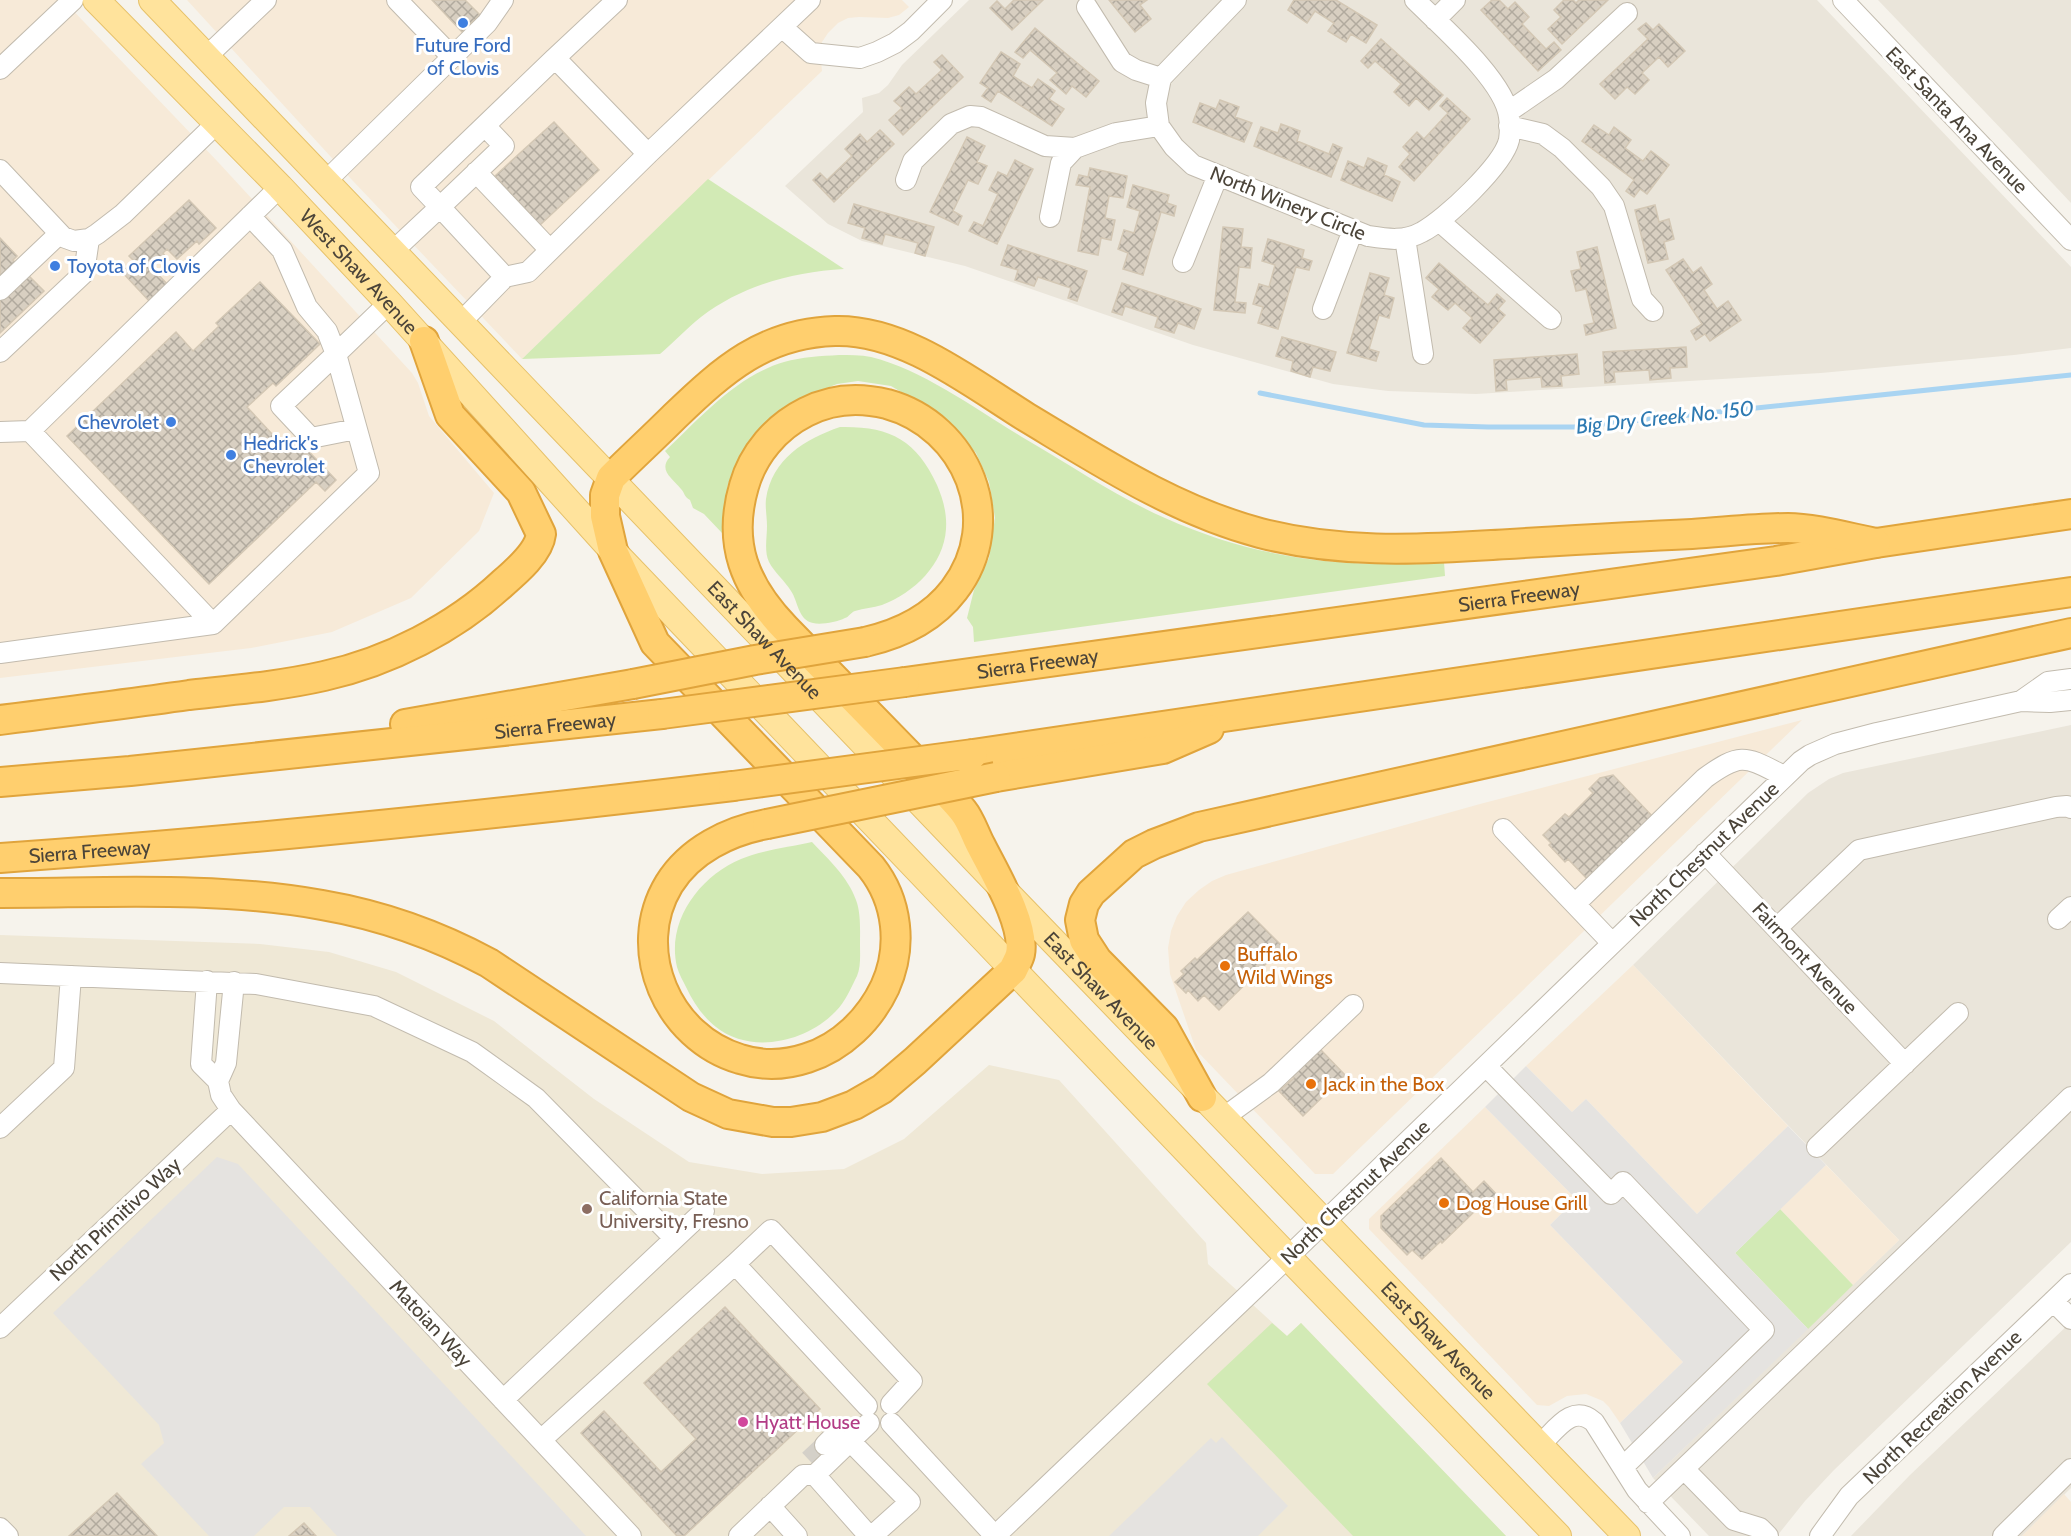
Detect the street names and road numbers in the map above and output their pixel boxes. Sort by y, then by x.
street label: East Santa Ana Avenue [1881,42,2033,198]
street label: North Winery Circle [1207,161,1369,245]
street label: West Shaw Avenue [295,204,423,339]
street label: East Shaw Avenue [703,576,827,704]
street label: Sierra Freeway [1457,576,1581,617]
street label: Sierra Freeway [975,643,1100,684]
street label: Sierra Freeway [493,707,617,744]
street label: North Chestnut Avenue [1624,777,1784,931]
street label: Sierra Freeway [28,834,152,868]
street label: Fairmont Avenue [1747,897,1863,1019]
street label: East Shaw Avenue [1039,927,1163,1055]
street label: North Chestnut Avenue [1275,1115,1435,1269]
street label: North Primitivo Way [45,1152,185,1286]
street label: Matoian Way [385,1275,477,1371]
street label: East Shaw Avenue [1376,1277,1501,1404]
street label: North Recreation Avenue [1858,1325,2026,1489]

